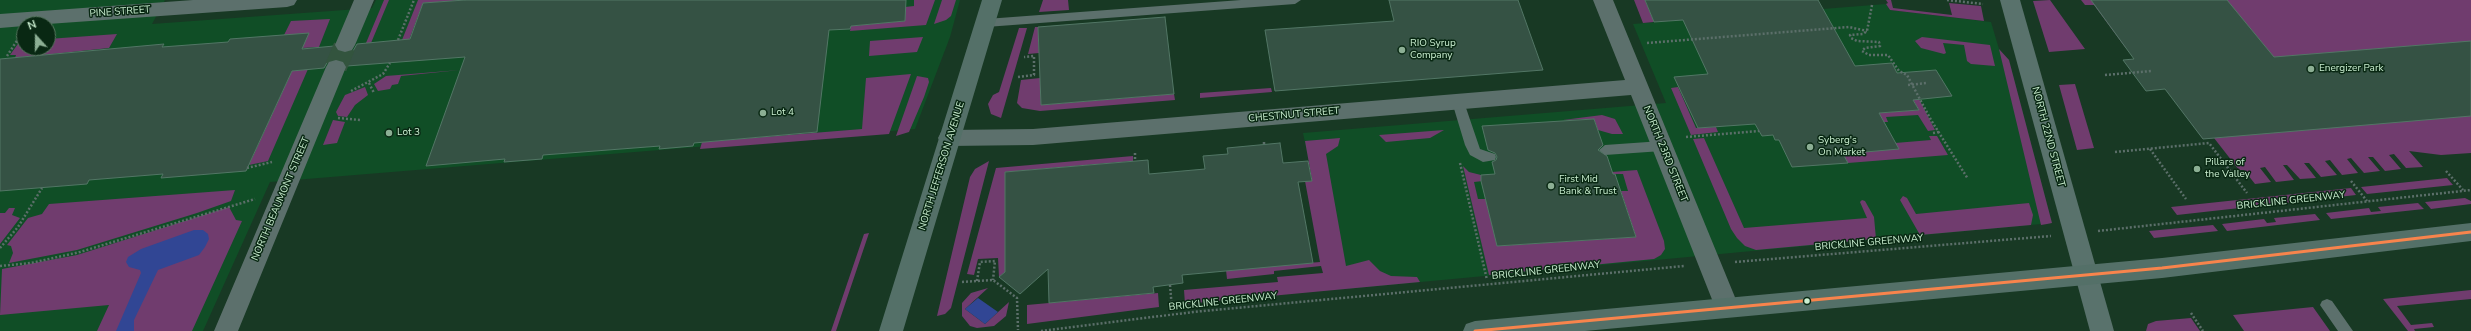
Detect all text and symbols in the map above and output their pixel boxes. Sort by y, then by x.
street label: PINE STREET [89,4,151,20]
north arrow [16,16,56,56]
text: N [25,17,38,34]
place label: RIO Syrup Company [1410,38,1456,62]
marker: RIO Syrup Company [1397,45,1407,55]
place label: Energizer Park [2319,63,2383,75]
marker: Energizer Park [2306,64,2316,74]
street label: NORTH 22ND STREET [2029,86,2067,188]
street label: NORTH JEFFERSON AVENUE [917,100,967,232]
street label: NORTH 23RD STREET [1640,104,1690,204]
street label: CHESTNUT STREET [1248,105,1340,125]
place label: Lot 4 [771,107,794,119]
marker: Lot 4 [758,108,768,118]
place label: Lot 3 [397,127,420,139]
marker: Lot 3 [384,128,394,138]
street label: NORTH BEAUMONT STREET [249,135,313,263]
place label: Syberg's On Market [1818,135,1865,158]
marker: Syberg's On Market [1805,142,1815,152]
place label: Pillars of the Valley [2205,157,2250,180]
marker: Pillars of the Valley [2192,164,2202,174]
place label: First Mid Bank & Trust [1559,174,1617,198]
marker: First Mid Bank & Trust [1546,181,1556,191]
street label: BRICKLINE GREENWAY [2236,189,2346,213]
street label: BRICKLINE GREENWAY [1814,232,1924,254]
street label: BRICKLINE GREENWAY [1491,259,1601,283]
street label: BRICKLINE GREENWAY [1168,290,1278,314]
unlabelled marker [1802,296,1812,306]

